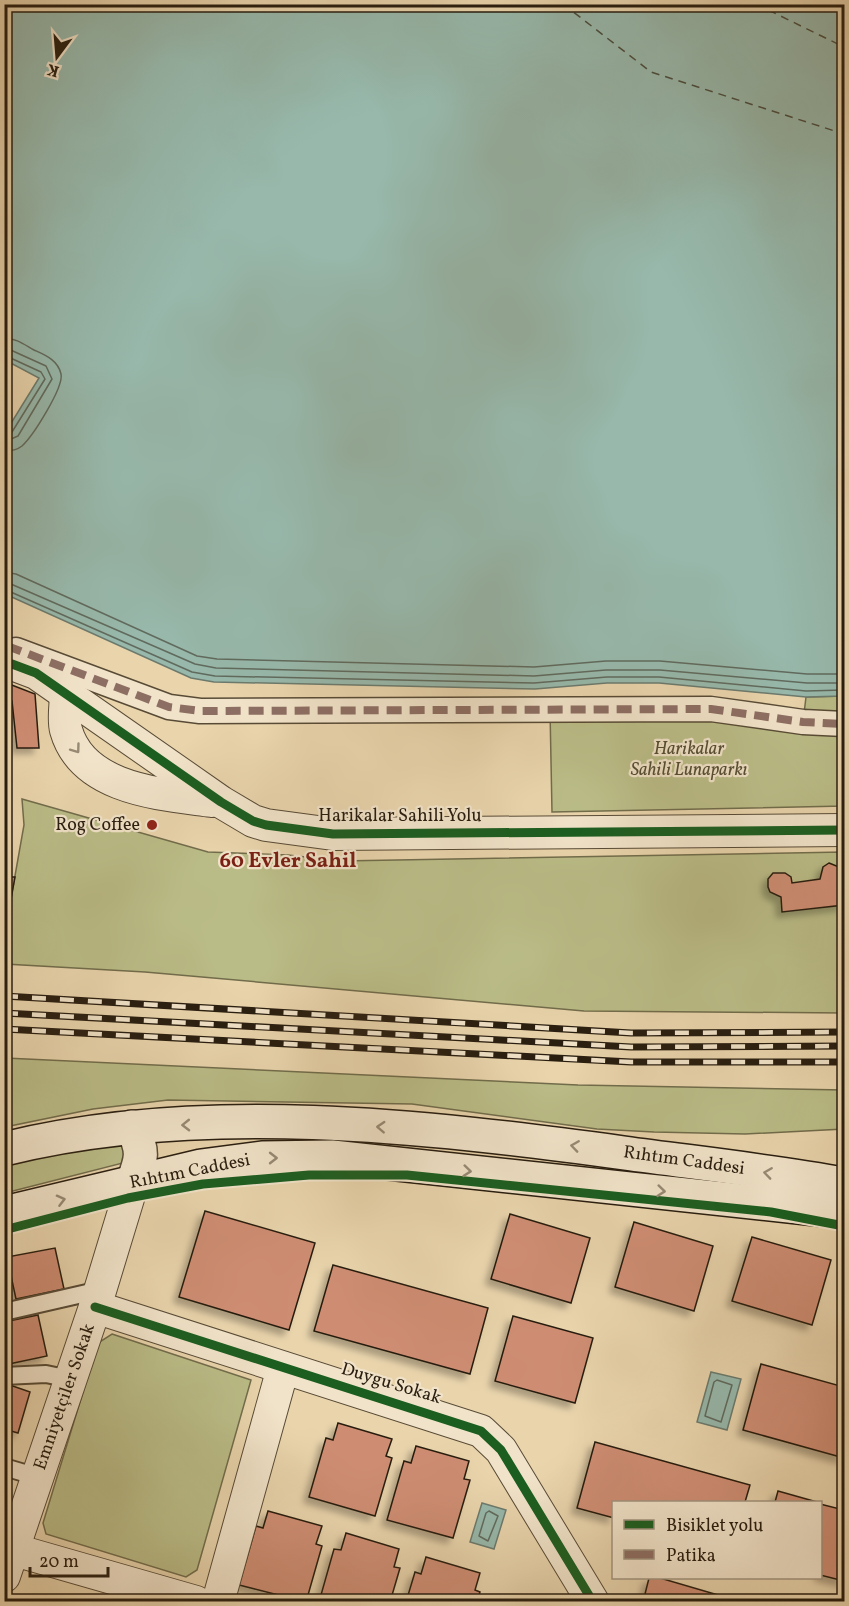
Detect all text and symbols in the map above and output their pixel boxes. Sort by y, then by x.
north arrow [27,27,87,87]
text: K [44,57,62,82]
park label: Harikalar Sahili Lunaparkı [631,737,747,783]
one-way arrow [69,742,80,753]
street label: Harikalar Sahili Yolu [318,804,482,829]
place label: Rog Coffee [55,813,140,838]
marker: Rog Coffee [145,818,159,832]
district label: 60 Evler Sahil [220,847,356,876]
one-way arrow [181,1119,190,1131]
one-way arrow [376,1121,385,1134]
street label: Rıhtım Caddesi [622,1140,746,1182]
one-way arrow [570,1141,579,1153]
street label: Rıhtım Caddesi [128,1148,252,1196]
one-way arrow [269,1152,278,1164]
one-way arrow [463,1164,472,1177]
one-way arrow [763,1167,773,1179]
one-way arrow [657,1184,666,1197]
one-way arrow [56,1194,66,1207]
street label: Emniyetçiler Sokak [28,1320,102,1474]
street label: Duygu Sokak [338,1357,444,1411]
legend [612,1501,822,1579]
text: Bisiklet yolu [666,1514,763,1539]
scale bar [30,1540,108,1578]
text: Patika [666,1544,716,1569]
text: 20 m [39,1550,79,1575]

